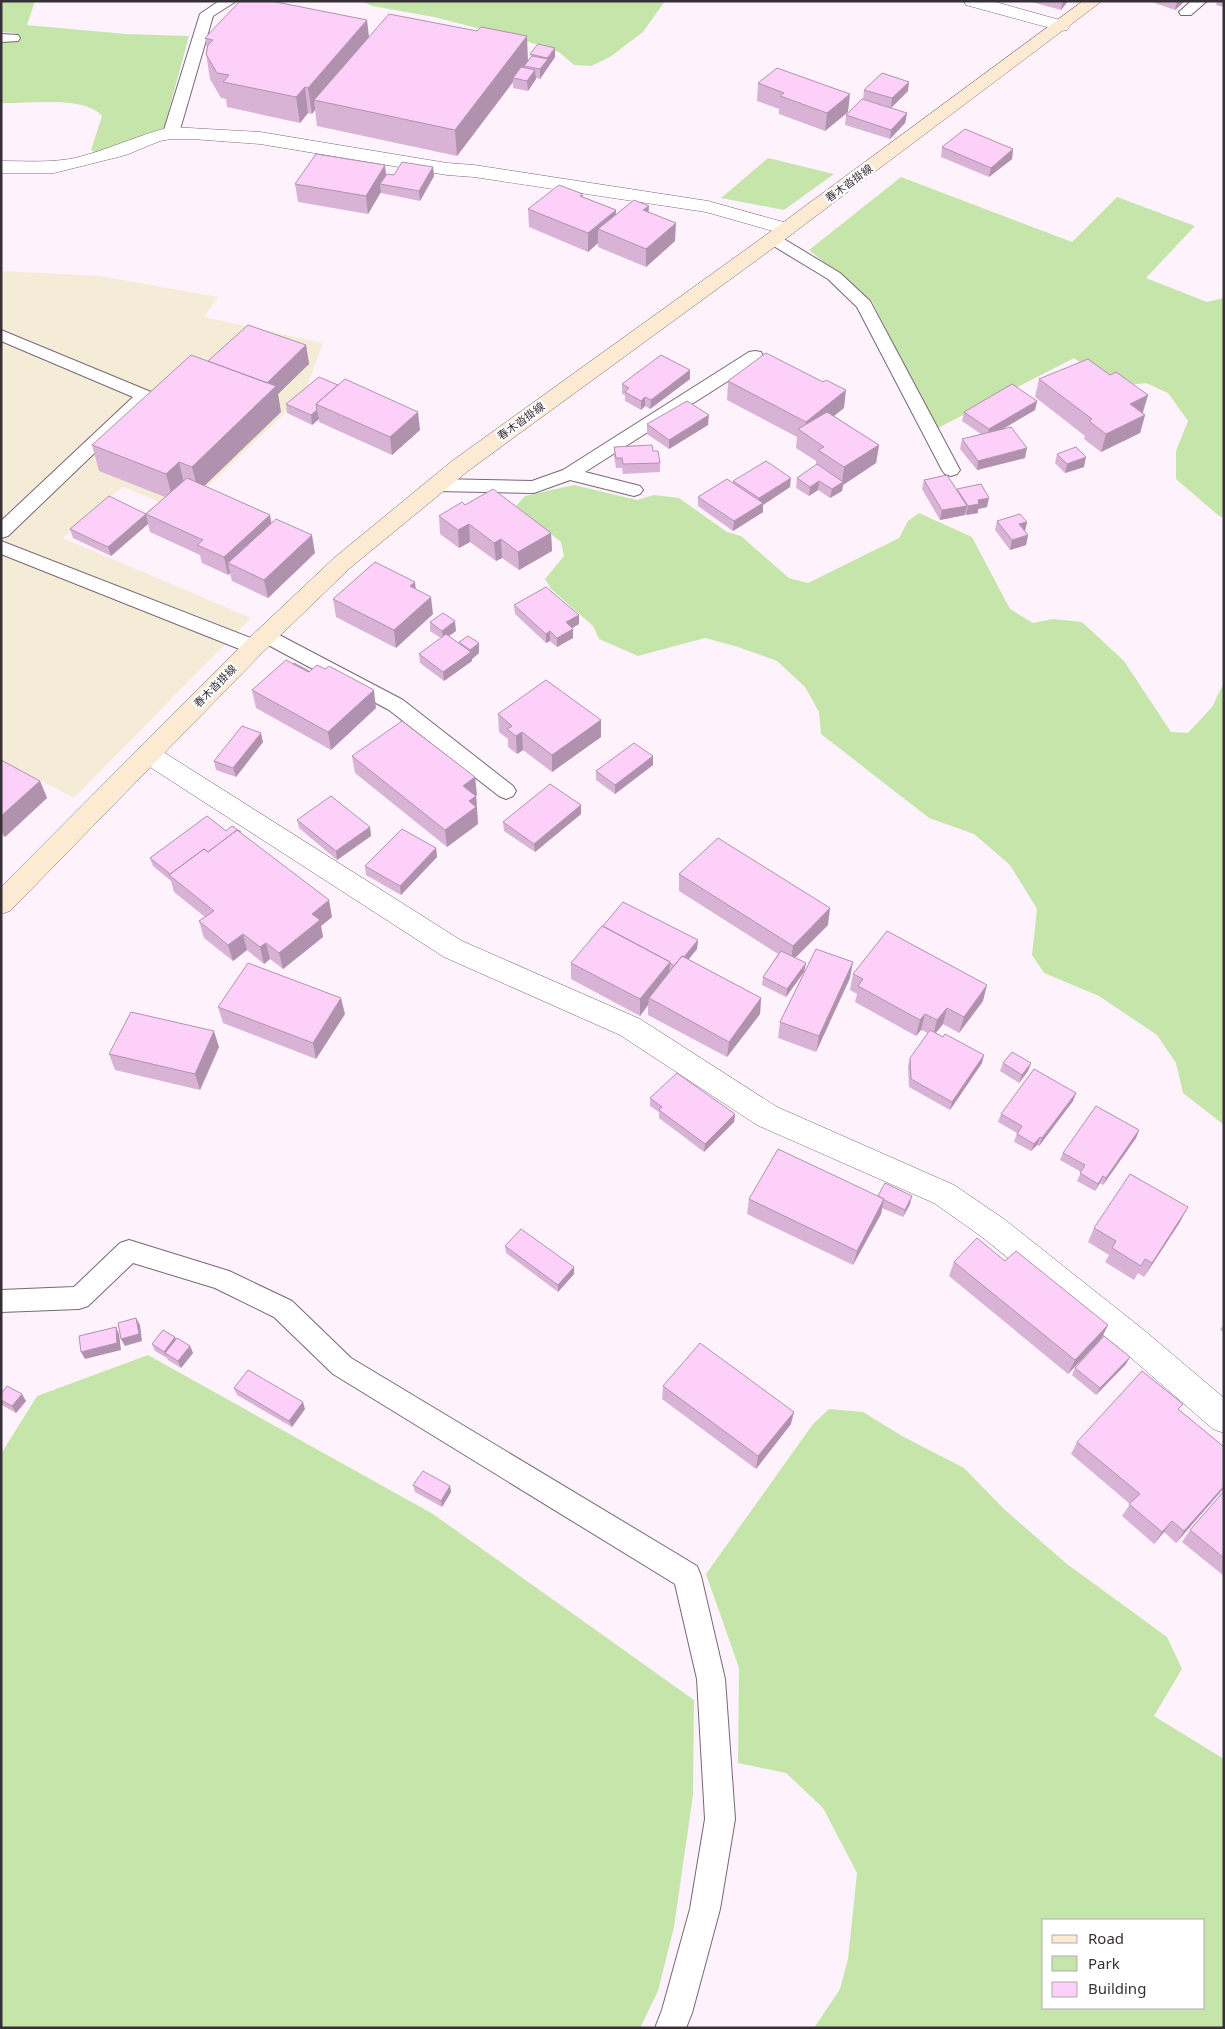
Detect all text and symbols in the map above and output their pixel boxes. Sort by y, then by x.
street label: 春木沓掛線 [822,160,875,205]
street label: 春木沓掛線 [494,398,547,443]
street label: 春木沓掛線 [190,661,239,710]
legend [1042,1919,1205,2009]
text: Road [1088,1928,1124,1948]
text: Park [1088,1953,1120,1973]
text: Building [1088,1978,1146,1998]

